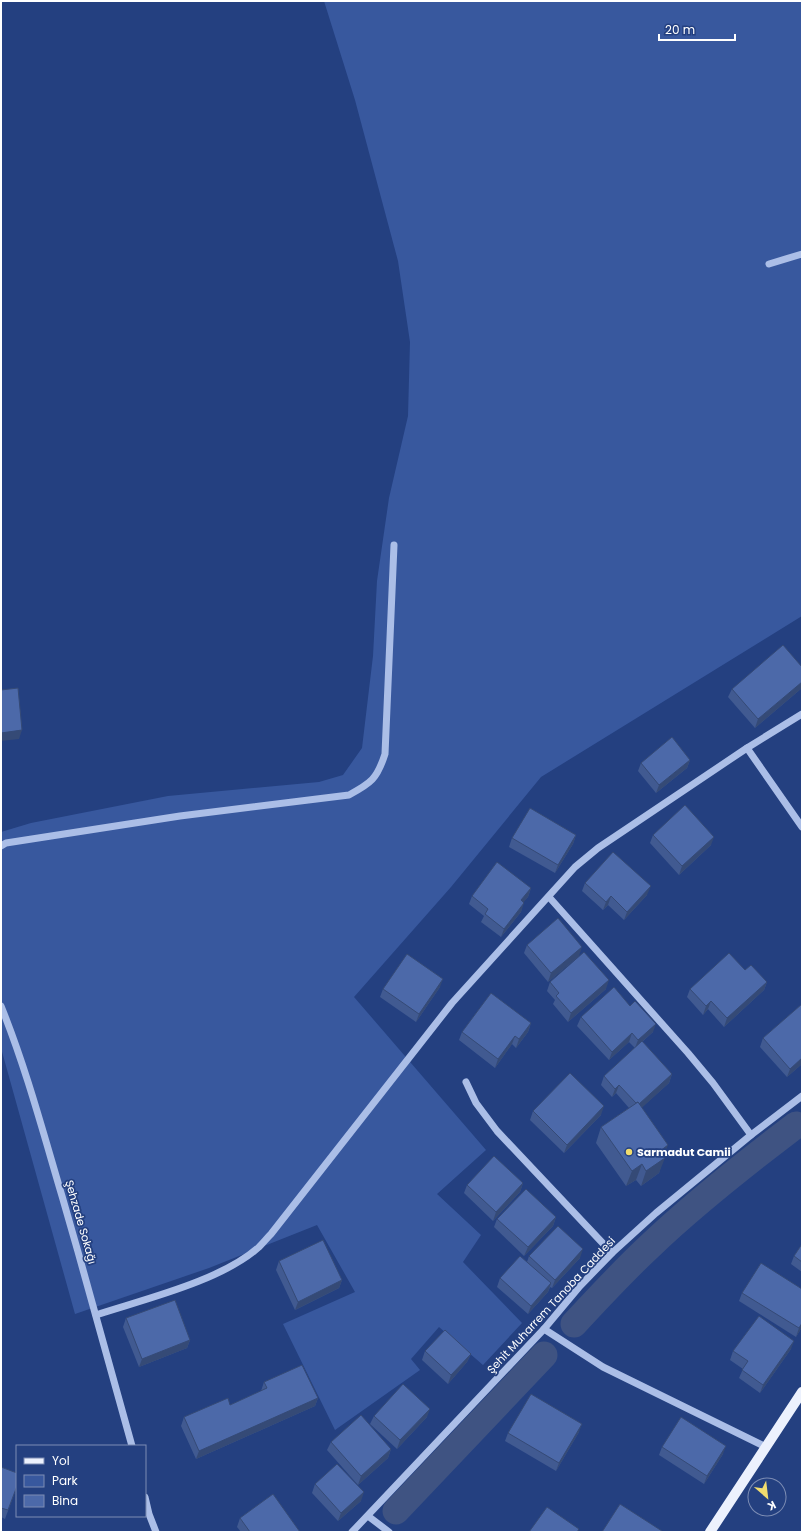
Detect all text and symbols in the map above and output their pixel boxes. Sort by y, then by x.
scale bar [659,16,735,42]
text: 20 m [665,21,695,38]
place label: Sarmadut Camii [637,1144,731,1160]
marker: Sarmadut Camii [624,1147,634,1157]
street label: Şehzade Sokağı [61,1178,101,1266]
street label: Şehit Muharrem Tanoba Caddesi [483,1233,619,1377]
legend [16,1445,146,1517]
text: Yol [52,1452,70,1469]
text: Park [52,1472,79,1489]
north arrow [747,1477,787,1517]
text: Bina [52,1492,78,1509]
text: K [764,1497,779,1515]

